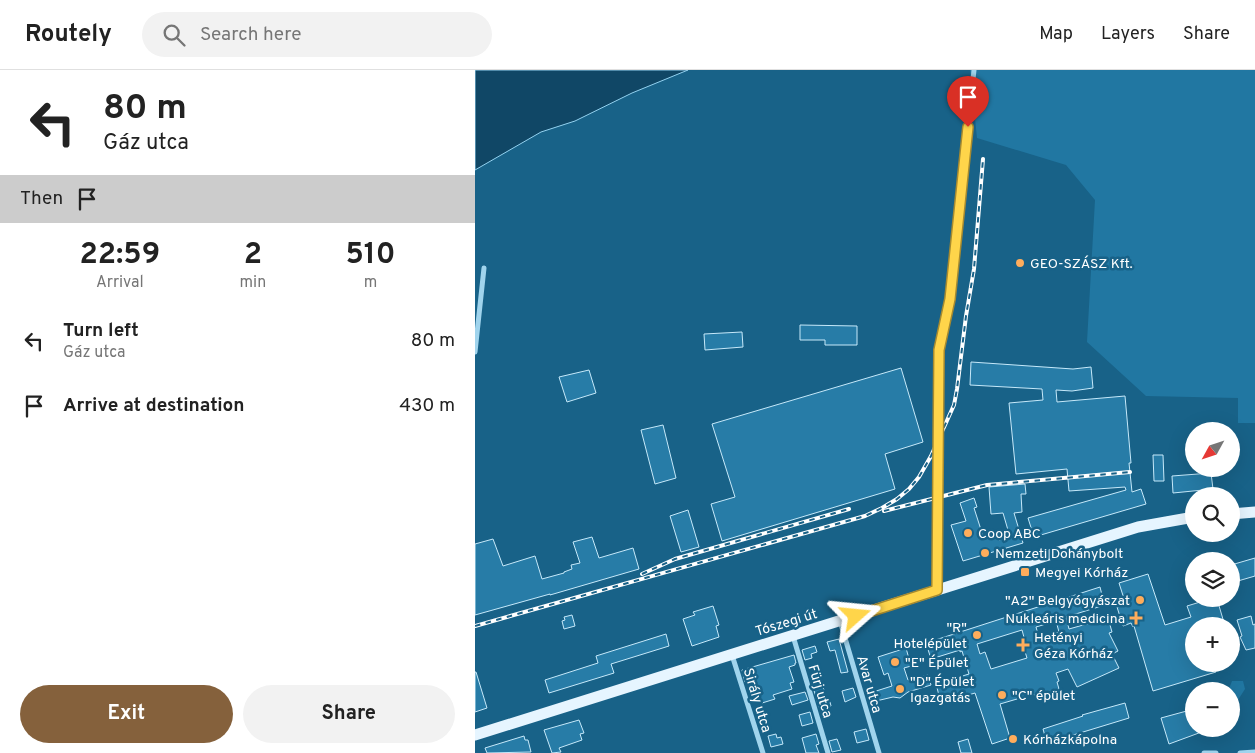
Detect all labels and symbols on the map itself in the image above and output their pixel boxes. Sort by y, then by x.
pin [947,76,989,127]
place label: GEO-SZÁSZ Kft. [1030,255,1133,273]
marker: GEO-SZÁSZ Kft. [1014,257,1026,269]
north arrow [1185,422,1240,478]
place label: Coop ABC [978,526,1041,543]
marker: Coop ABC [962,527,974,539]
place label: Nemzeti Dohánybolt [995,546,1123,563]
marker: Nemzeti Dohánybolt [979,547,991,559]
place label: Megyei Kórház [1035,565,1128,582]
marker: Megyei Kórház [1019,566,1031,578]
position arrow [829,589,881,641]
place label: "A2" Belgyógyászat [1005,593,1130,610]
marker: "A2" Belgyógyászat [1134,594,1146,606]
street label: Tószegi út [753,606,819,641]
place label: Nukleáris medicina [1005,611,1125,628]
marker: Nukleáris medicina [1129,611,1143,625]
place label: "R" Hotelépület [893,620,967,653]
marker: "R" Hotelépület [971,629,983,641]
place label: Hetényi Géza Kórház [1034,630,1113,663]
marker: Hetényi Géza Kórház [1016,638,1030,652]
street label: Avar utca [852,654,885,715]
place label: "E" Épület [905,654,968,672]
marker: "E" Épület [889,656,901,668]
street label: Fürj utca [803,663,836,720]
street label: Sirály utca [739,666,774,735]
place label: "D" Épület Igazgatás [910,673,975,707]
marker: "D" Épület Igazgatás [894,683,906,695]
place label: "C" épület [1012,688,1075,705]
marker: "C" épület [996,689,1008,701]
place label: Kórházkápolna [1023,732,1117,749]
marker: Kórházkápolna [1007,733,1019,745]

